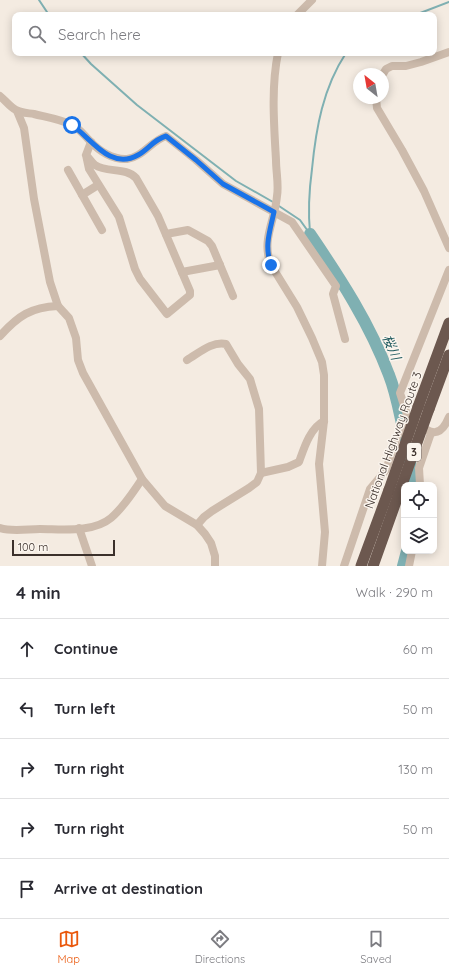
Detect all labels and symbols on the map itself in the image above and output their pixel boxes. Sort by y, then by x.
north arrow [353,68,389,104]
route start [63,116,81,134]
route end [262,256,280,274]
water label: 桜川 [380,332,405,364]
street label: National Highway Route 3 [362,370,424,510]
road number: 3 [407,443,421,461]
scale bar [12,538,115,557]

